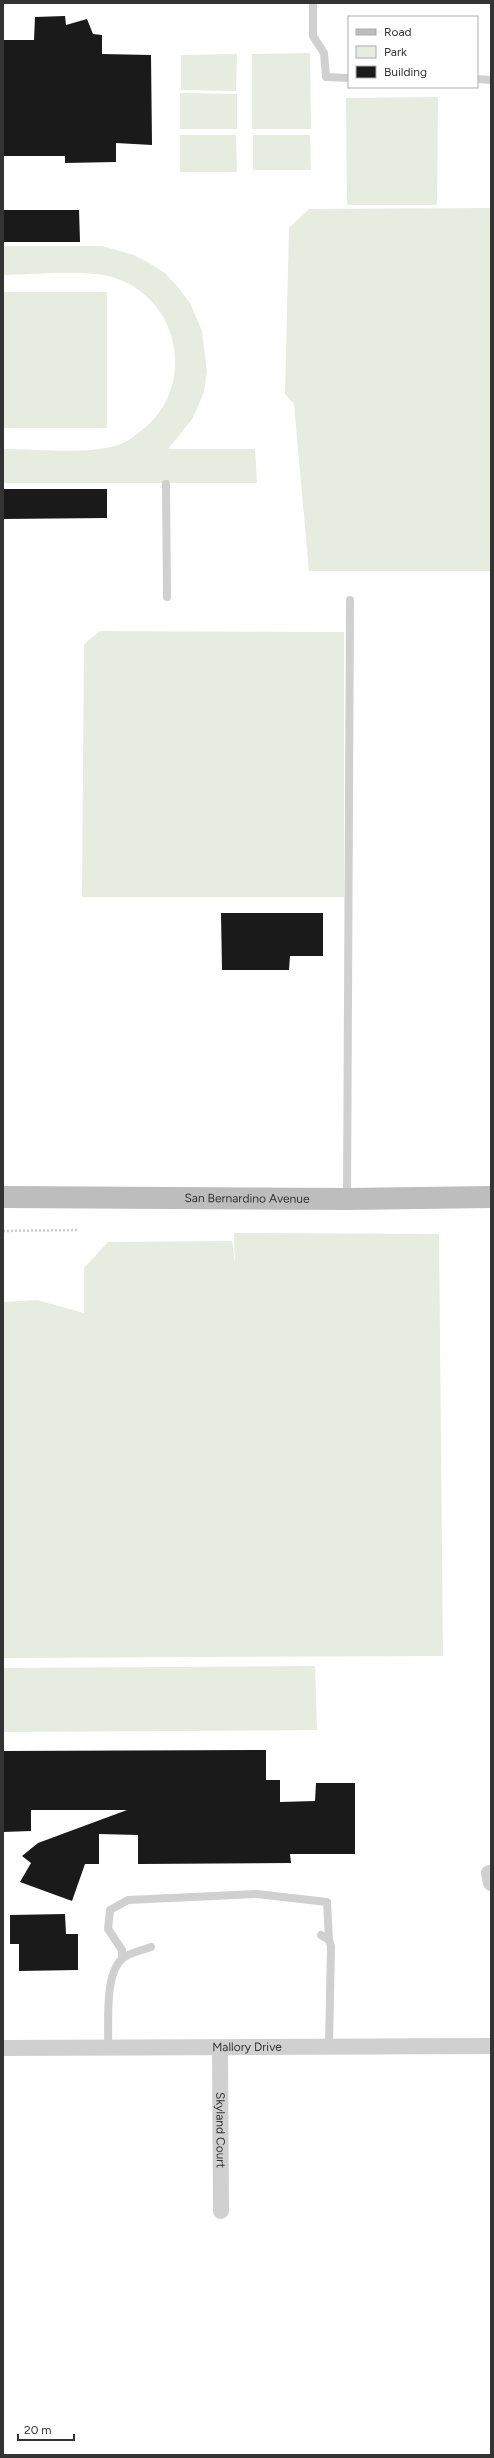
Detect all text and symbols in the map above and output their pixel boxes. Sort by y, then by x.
legend [348,16,478,88]
text: Road [384,25,412,39]
text: Park [384,45,407,59]
text: Building [384,65,427,79]
street label: San Bernardino Avenue [184,1191,310,1206]
street label: Mallory Drive [212,2040,282,2054]
street label: Skyland Court [213,2092,228,2168]
scale bar [18,2416,74,2442]
text: 20 m [24,2423,52,2437]

